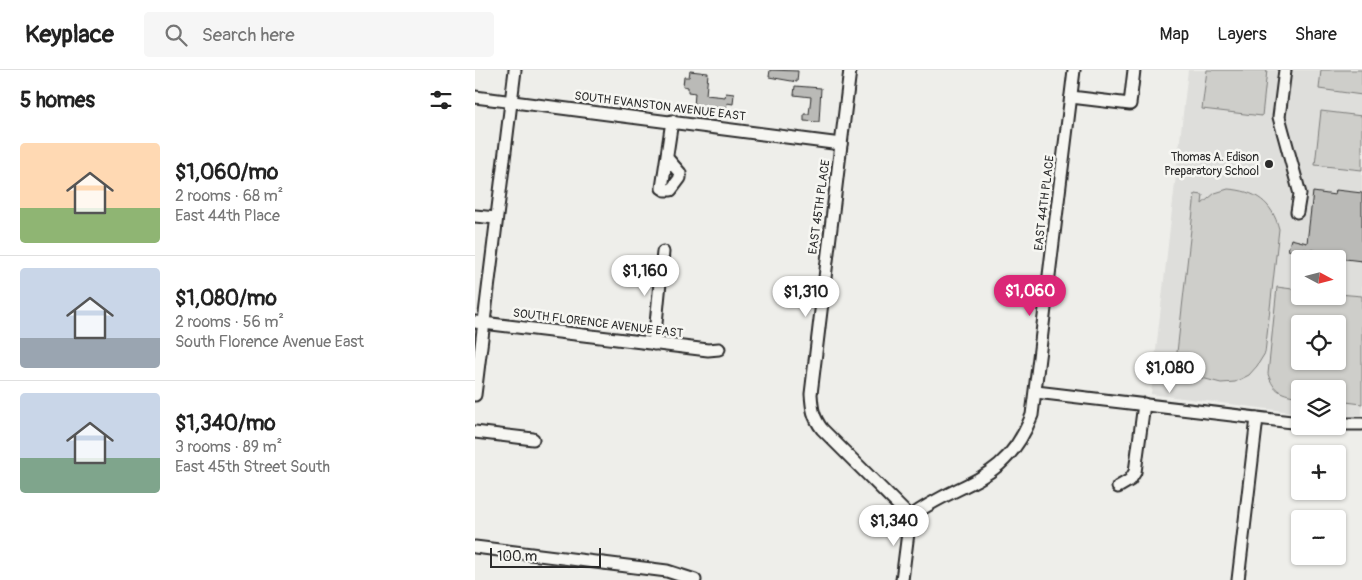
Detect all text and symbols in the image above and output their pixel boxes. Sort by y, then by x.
search box [144,12,494,57]
text: Keyplace [25,20,114,49]
icon: search [162,21,190,49]
text: Search here [202,23,295,47]
text: Map [1160,23,1189,46]
text: Layers [1217,23,1267,46]
text: Share [1295,23,1337,46]
icon: filters [427,86,455,114]
text: 5 homes [20,87,95,114]
street label: SOUTH EVANSTON AVENUE EAST [574,89,747,124]
place label: Thomas A. Edison Preparatory School [1164,150,1259,179]
street label: EAST 44TH PLACE [1031,155,1058,252]
marker: Thomas A. Edison Preparatory School [1263,158,1275,170]
text: $1,060/mo [175,159,278,186]
street label: EAST 45TH PLACE [805,159,834,255]
icon: home [60,163,120,223]
text: 2 rooms · 68 m² [175,186,283,206]
text: East 44th Place [175,206,280,226]
north arrow [1291,250,1346,305]
map controls [1291,250,1346,565]
pin: $1,160 [604,254,686,297]
text: $1,160 [622,261,668,281]
pin: $1,060 [989,274,1071,317]
pin: $1,310 [765,276,847,318]
text: $1,060 [1005,281,1055,301]
text: $1,310 [783,282,829,302]
text: $1,080/mo [175,285,277,312]
icon: home [60,288,120,348]
street label: SOUTH FLORENCE AVENUE EAST [512,306,684,341]
text: 2 rooms · 56 m² [175,312,284,332]
button: locate [1291,315,1346,370]
text: South Florence Avenue East [175,332,364,352]
pin: $1,080 [1129,352,1211,394]
text: $1,080 [1146,358,1194,378]
button: layers [1291,380,1346,435]
text: $1,340/mo [175,410,276,437]
icon: home [60,413,120,473]
text: 3 rooms · 89 m² [175,437,282,457]
button: + [1291,445,1346,500]
text: East 45th Street South [175,457,330,477]
pin: $1,340 [853,504,935,547]
button: − [1291,510,1346,565]
text: $1,340 [870,511,918,531]
scale bar [490,545,601,568]
text: 100 m [497,548,537,565]

